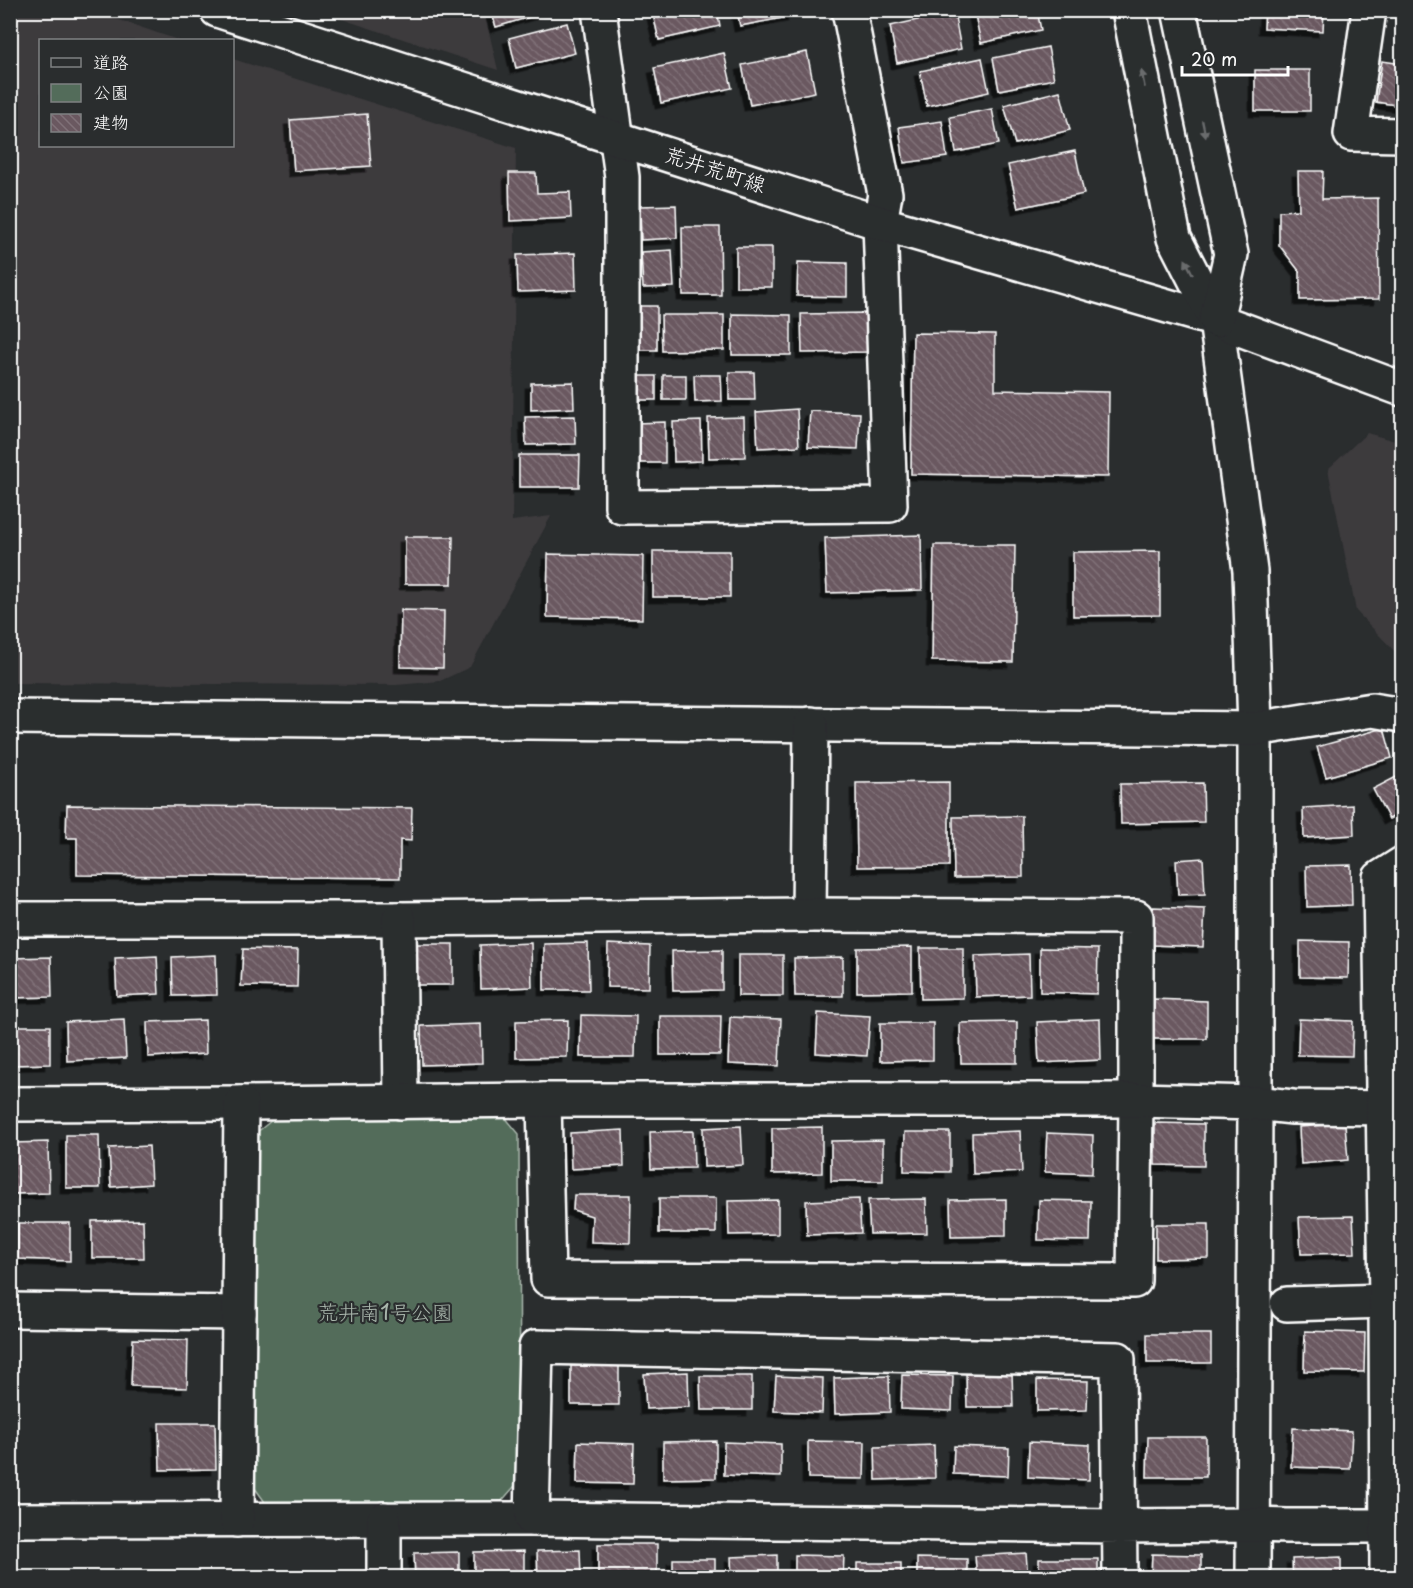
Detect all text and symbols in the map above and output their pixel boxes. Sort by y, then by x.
legend [39,39,234,147]
scale bar [1182,39,1288,77]
text: 20 m [1191,45,1237,72]
text: 道路 [93,48,129,75]
one-way arrow [1138,69,1147,88]
text: 公園 [93,78,129,105]
text: 建物 [93,108,129,135]
one-way arrow [1200,120,1209,139]
street label: 荒井荒町線 [661,137,770,200]
one-way arrow [1185,259,1194,276]
park label: 荒井南1号公園 [317,1295,453,1327]

